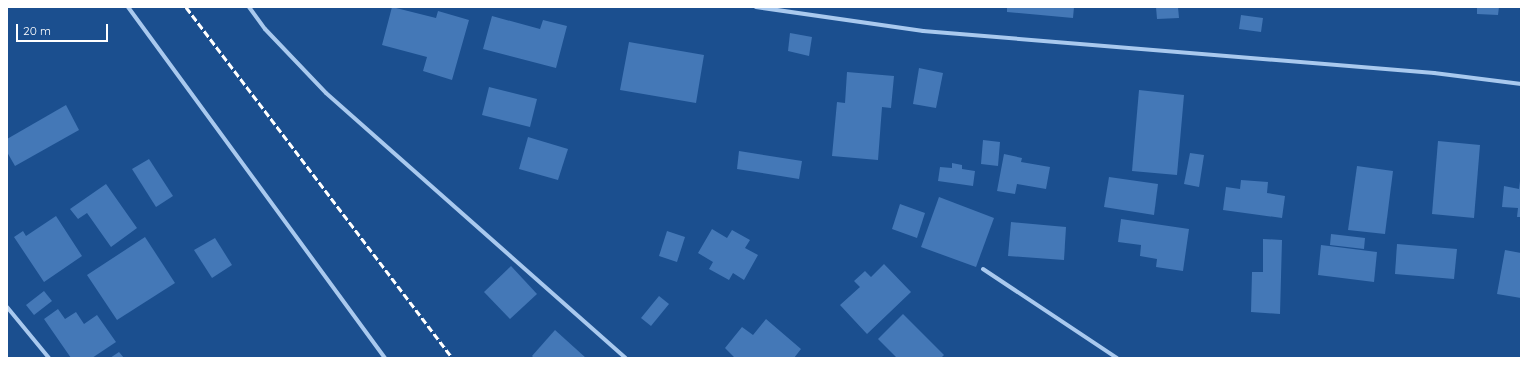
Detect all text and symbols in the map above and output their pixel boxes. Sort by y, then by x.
scale bar [18,16,110,42]
text: 20 m [23,23,51,38]

